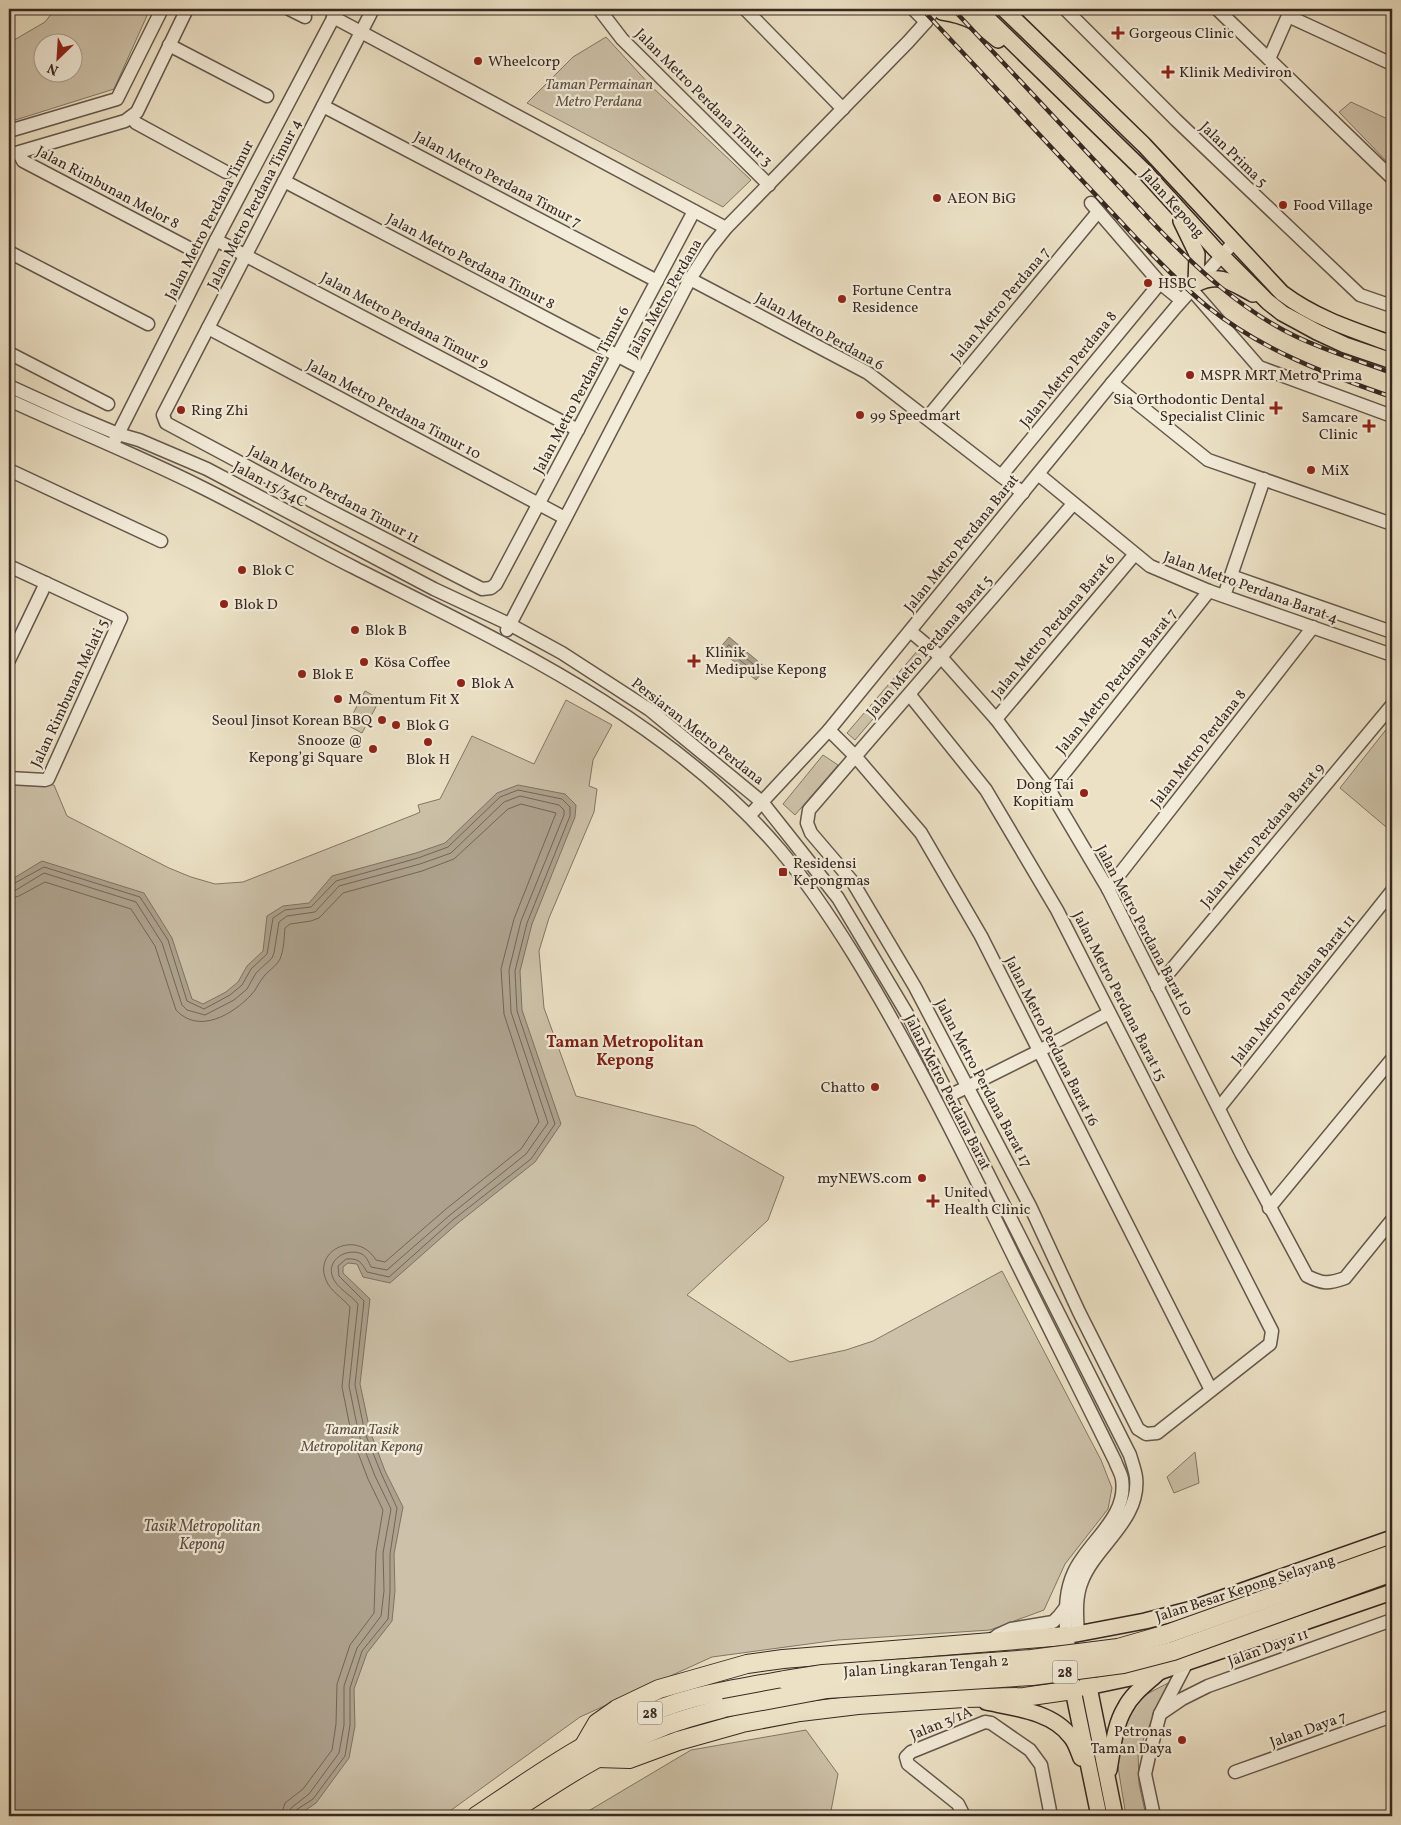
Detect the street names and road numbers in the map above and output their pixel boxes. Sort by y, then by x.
street label: Jalan Metro Perdana Timur 3 [629,24,777,172]
street label: Jalan Metro Perdana Timur 4 [203,116,305,292]
street label: Jalan Prima 5 [1194,117,1271,193]
street label: Jalan Metro Perdana Timur 7 [410,127,585,234]
street label: Jalan Metro Perdana Timur [161,137,257,303]
street label: Jalan Rimbunan Melor 8 [32,142,183,235]
street label: Jalan Kepong [1135,165,1209,243]
street label: Jalan Metro Perdana Timur 8 [383,209,558,316]
street label: Jalan Metro Perdana [623,236,708,362]
street label: Jalan Metro Perdana 7 [947,243,1055,367]
street label: Jalan Metro Perdana Timur 9 [317,268,492,375]
street label: Jalan Metro Perdana 6 [751,288,888,376]
street label: Jalan Metro Perdana Timur 6 [529,303,636,478]
street label: Jalan Metro Perdana 8 [1016,307,1123,433]
street label: Jalan Metro Perdana Timur 10 [302,355,484,465]
street label: Jalan Metro Perdana Timur 11 [244,441,423,550]
street label: Jalan 15/34C [229,457,310,514]
street label: Jalan Metro Perdana Barat [900,470,1025,618]
street label: Jalan Metro Perdana Barat 4 [1160,547,1341,630]
street label: Jalan Metro Perdana Barat 6 [987,550,1121,704]
street label: Jalan Metro Perdana Barat 5 [862,571,998,723]
street label: Jalan Metro Perdana Barat 7 [1052,604,1183,760]
street label: Jalan Rimbunan Melati 5 [27,616,114,771]
street label: Persiaran Metro Perdana [626,674,768,791]
street label: Jalan Metro Perdana 8 [1146,686,1252,812]
street label: Jalan Metro Perdana Barat 9 [1196,759,1330,913]
street label: Jalan Metro Perdana Barat 10 [1090,842,1198,1020]
street label: Jalan Metro Perdana Barat 15 [1067,908,1171,1085]
street label: Jalan Metro Perdana Barat 11 [1227,911,1361,1069]
street label: Jalan Metro Perdana Barat 16 [998,953,1103,1131]
street label: Jalan Metro Perdana Barat 17 [932,996,1036,1170]
street label: Jalan Metro Perdana Barat [901,1011,995,1173]
street label: Jalan Besar Kepong Selayang [1153,1550,1338,1628]
street label: Jalan Daya 11 [1225,1624,1312,1673]
street label: Jalan Lingkaran Tengah 2 [843,1651,1009,1684]
road number: 28 [1052,1660,1078,1684]
road number: 28 [638,1702,662,1725]
street label: Jalan 3/1A [907,1702,976,1746]
street label: Jalan Daya 7 [1267,1707,1350,1754]

